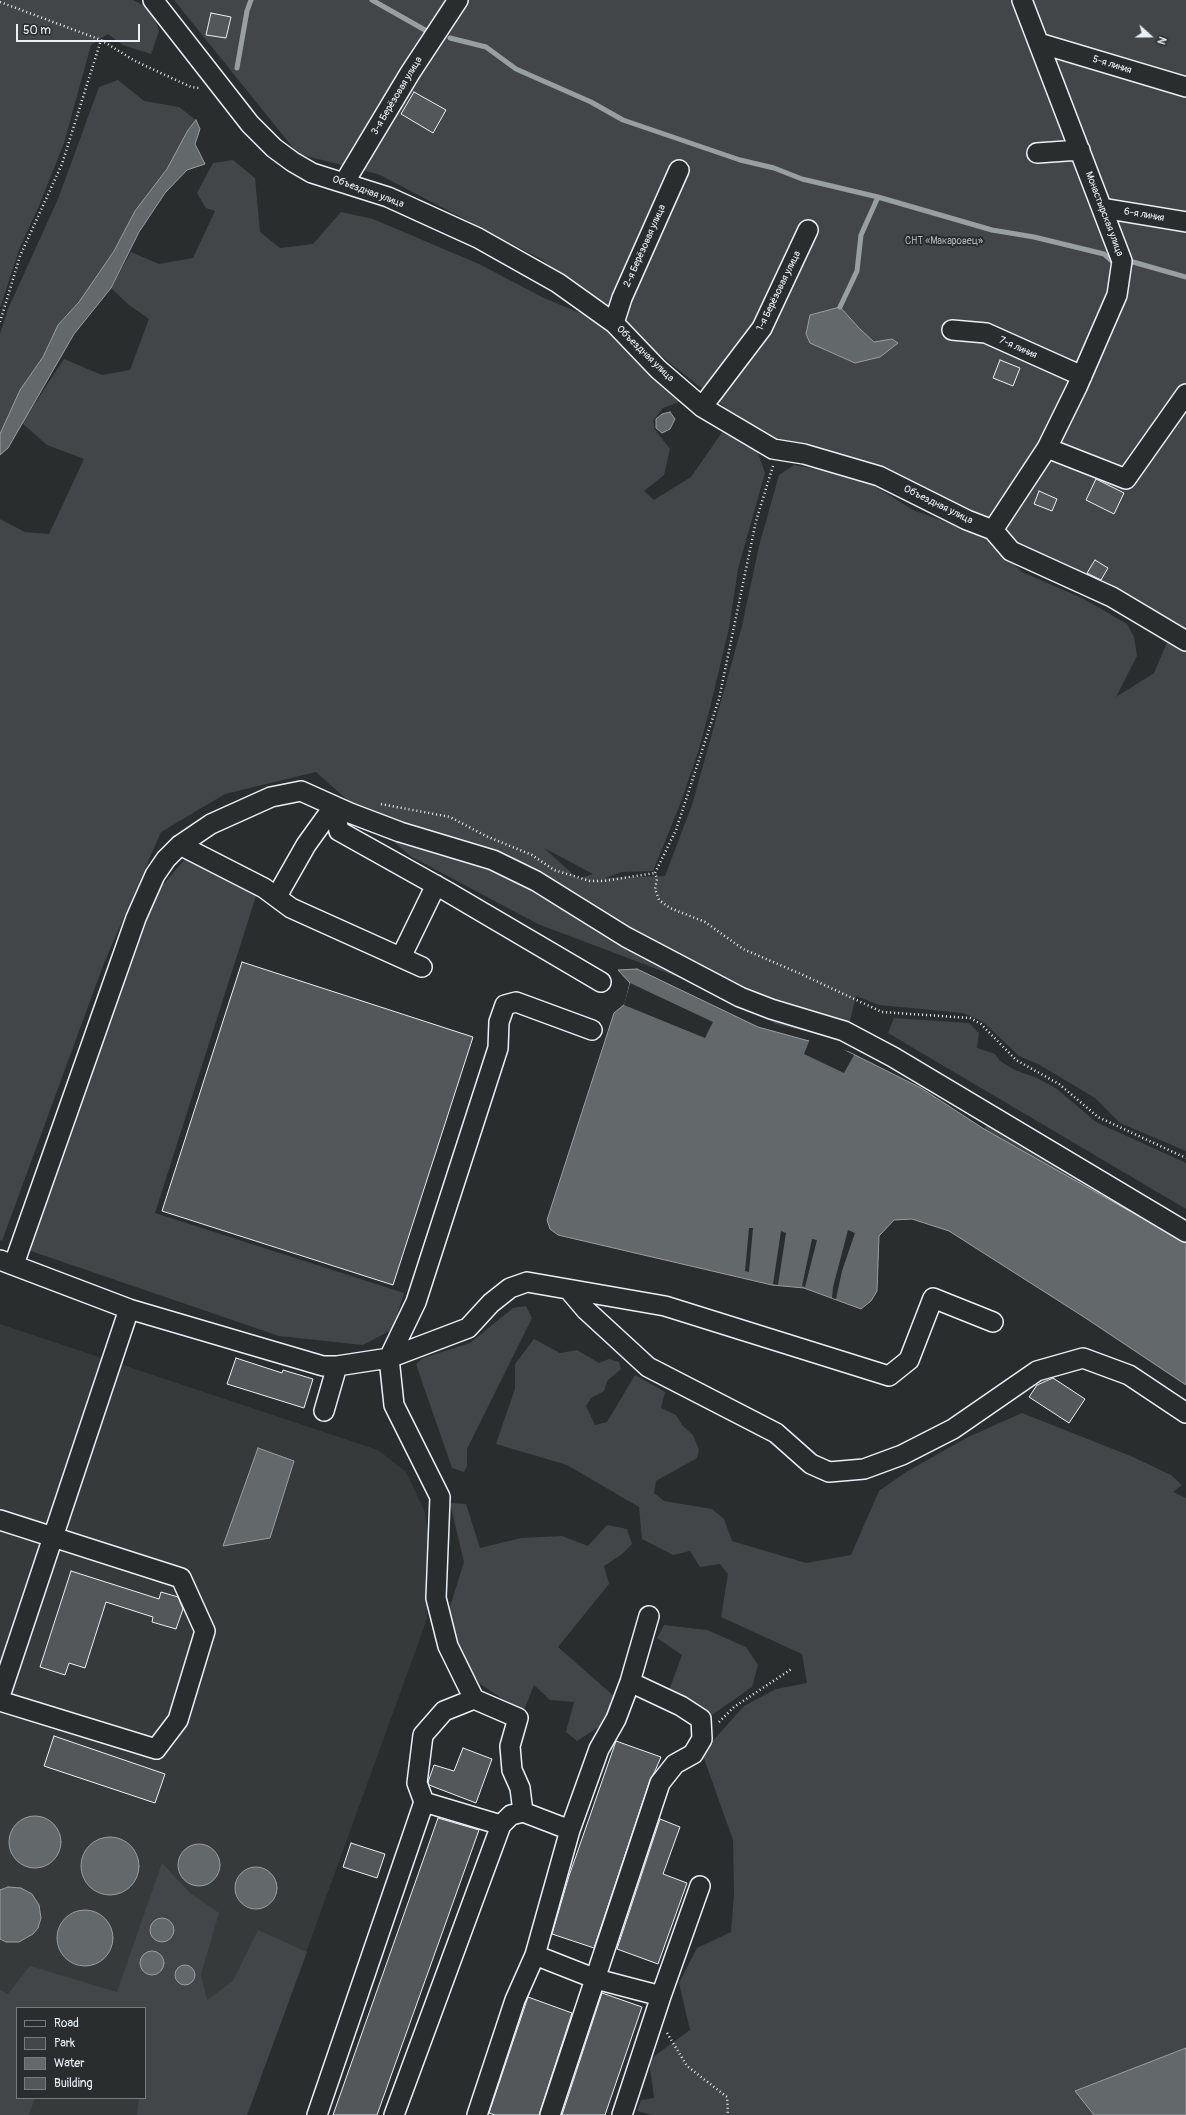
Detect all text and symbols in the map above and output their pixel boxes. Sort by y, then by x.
scale bar [18,16,142,42]
north arrow [1130,16,1170,56]
text: 50 m [23,23,51,38]
text: N [1154,35,1169,46]
street label: 5-я линия [1091,53,1133,77]
street label: 3-я Берёзовая улица [369,55,425,137]
street label: Монастырская улица [1082,170,1126,258]
street label: Объездная улица [331,173,405,211]
street label: 2-я Берёзовая улица [621,203,669,289]
street label: 6-я линия [1123,206,1165,224]
park label: СНТ «Макаровец» [905,235,983,247]
street label: 1-я Берёзовая улица [754,249,804,333]
street label: Объездная улица [614,323,676,385]
street label: 7-я линия [997,334,1039,362]
street label: Объездная улица [901,483,975,527]
legend [16,2007,146,2099]
text: Road [54,2016,79,2031]
text: Park [54,2036,75,2051]
text: Water [54,2056,85,2071]
text: Building [54,2076,93,2091]

